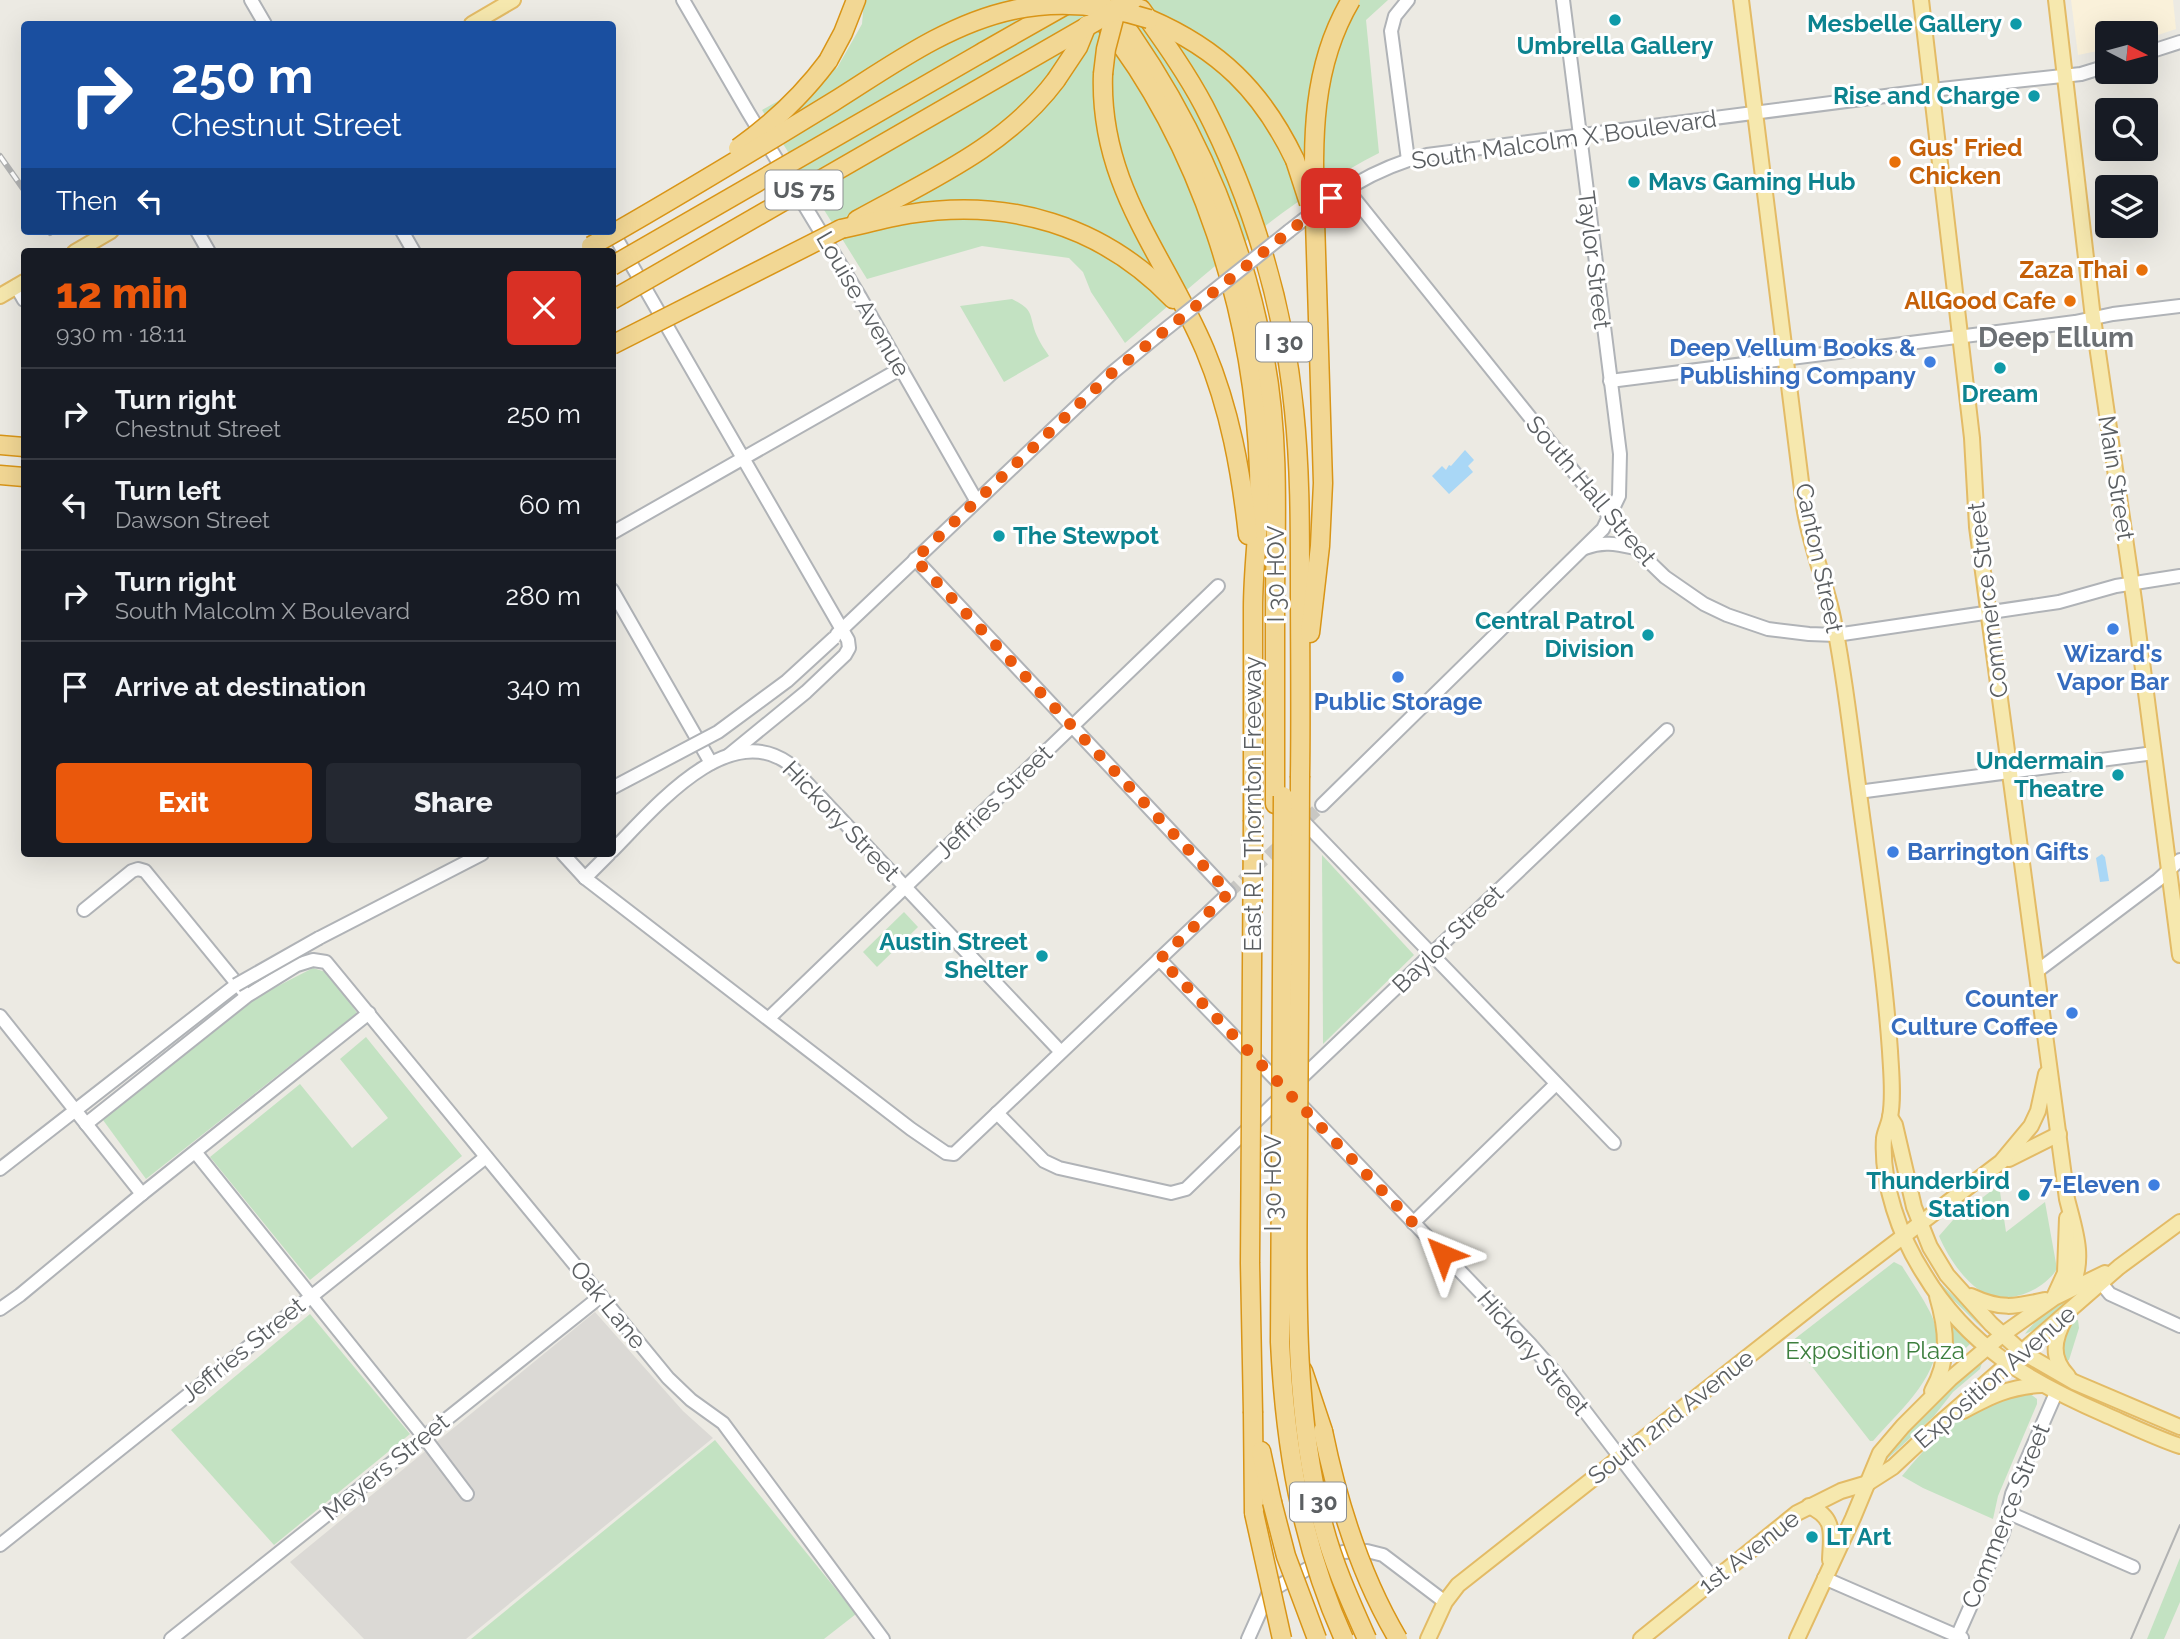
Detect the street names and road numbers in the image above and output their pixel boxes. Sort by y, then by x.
street label: South Malcolm X Boulevard [1409,104,1718,175]
road number: US 75 [766,170,842,210]
street label: Taylor Street [1572,189,1617,331]
street label: Louise Avenue [810,226,917,381]
road number: I 30 [1256,322,1312,362]
street label: South Hall Street [1520,410,1663,572]
street label: Main Street [2092,413,2141,542]
street label: Canton Street [1789,480,1849,635]
street label: Commerce Street [1961,501,2014,699]
street label: I 30 HOV [1261,525,1290,623]
street label: East R L Thornton Freeway [1238,656,1267,952]
street label: Jeffries Street [929,739,1058,865]
street label: Hickory Street [777,754,906,887]
street label: Baylor Street [1386,879,1509,999]
street label: I 30 HOV [1258,1134,1287,1232]
street label: Oak Lane [564,1255,653,1355]
street label: Hickory Street [1471,1284,1595,1421]
street label: Jeffries Street [175,1291,311,1408]
street label: Exposition Avenue [1908,1299,2081,1454]
street label: South 2nd Avenue [1582,1343,1759,1490]
street label: Meyers Street [317,1407,455,1526]
street label: Commerce Street [1955,1419,2056,1612]
road number: I 30 [1290,1483,1346,1522]
street label: 1st Avenue [1693,1503,1805,1600]

